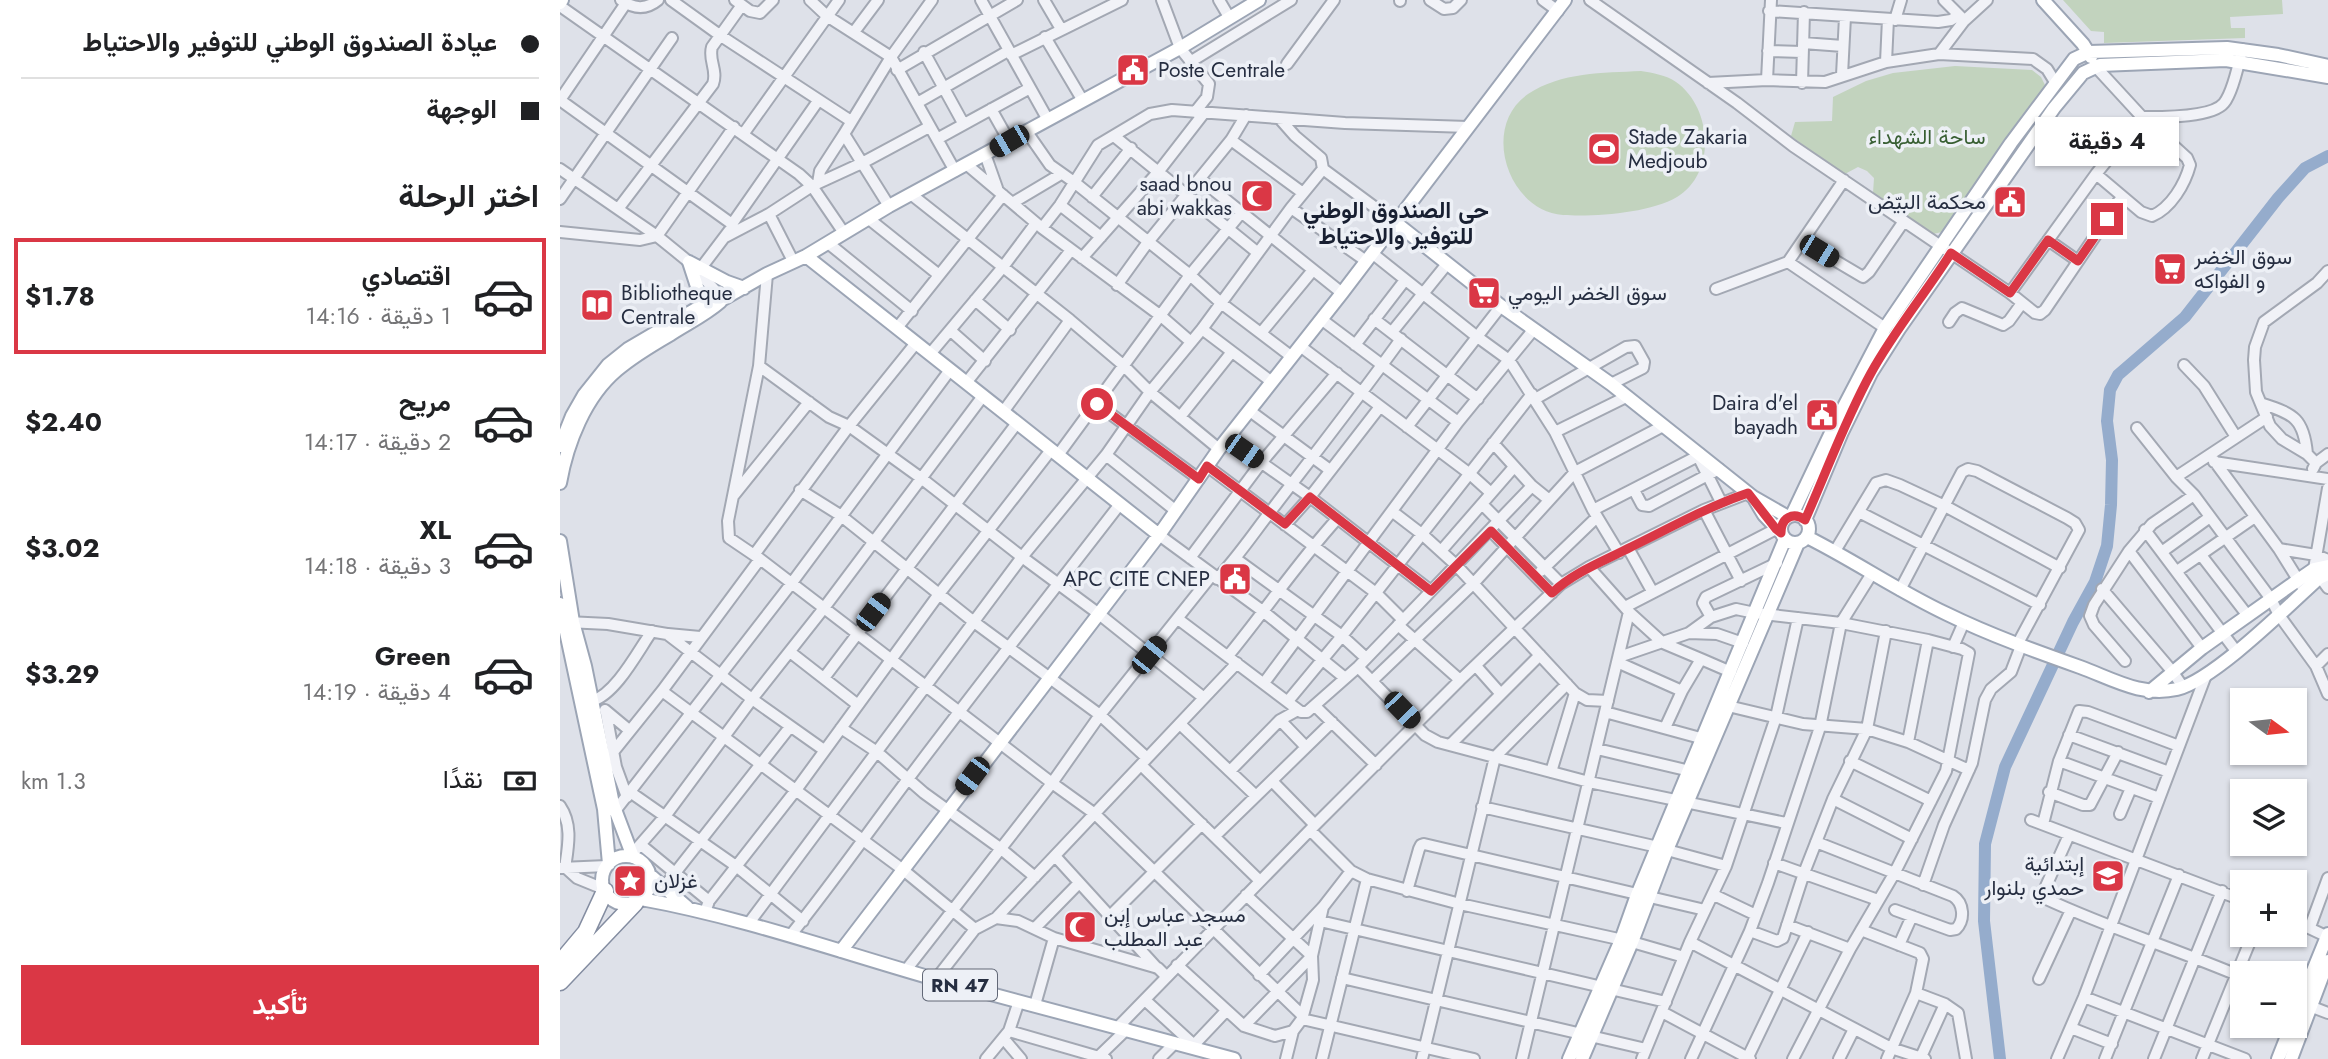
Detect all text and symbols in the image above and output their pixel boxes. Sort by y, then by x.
text: عيادة الصندوق الوطني للتوفير والاحتياط [83,23,497,61]
public building icon: Poste Centrale [1114,51,1152,89]
place label: Poste Centrale [1158,55,1285,85]
text: الوجهة [426,90,497,128]
callout: 4 دقيقة [2035,118,2179,166]
car [986,121,1033,161]
place label: Stade Zakaria Medjoub [1628,122,1747,176]
park label: ساحة الشهداء [1869,122,1985,152]
text: 4 دقيقة [2068,124,2146,158]
sports icon: Stade Zakaria Medjoub [1585,130,1623,168]
place label: saad bnou abi wakkas [1137,169,1232,223]
text: اختر الرحلة [398,173,539,219]
mosque icon: saad bnou abi wakkas [1238,177,1276,215]
public building icon: محكمة البيّض [1991,183,2029,221]
place label: محكمة البيّض [1868,187,1986,217]
district label: حي الصندوق الوطني للتوفير والاحتياط [1303,193,1489,253]
route end [2091,203,2123,235]
car [1796,231,1843,271]
place label: سوق الخضر و الفواكه [2193,242,2292,296]
supermarket icon: سوق الخضر و الفواكه [2151,250,2189,288]
text: اقتصادي [362,257,451,295]
icon: car [472,265,535,328]
supermarket icon: سوق الخضر اليومي [1465,274,1503,312]
text: $1.78 [25,277,95,315]
place label: Bibliotheque Centrale [621,278,733,332]
place label: سوق الخضر اليومي [1508,278,1667,310]
library icon: Bibliotheque Centrale [578,286,616,324]
text: 1 دقيقة · 14:16 [306,299,451,333]
text: مريح [399,383,451,421]
route start [1081,388,1113,420]
place label: Daira d'el bayadh [1712,388,1798,442]
icon: car [472,391,535,454]
public building icon: Daira d'el bayadh [1803,396,1841,434]
text: $2.40 [25,403,102,441]
text: 2 دقيقة · 14:17 [304,425,451,459]
car [1221,430,1268,472]
text: XL [419,511,451,549]
icon: car [472,517,535,580]
text: $3.02 [25,529,100,567]
text: 3 دقيقة · 14:18 [304,549,451,583]
public building icon: APC CITE CNEP [1216,560,1254,598]
place label: APC CITE CNEP [1063,564,1210,594]
car [852,589,895,635]
car [1128,632,1171,678]
text: Green [375,637,451,675]
icon: car [472,643,535,706]
text: $3.29 [25,655,100,693]
text: 4 دقيقة · 14:19 [302,675,451,709]
car [1380,688,1425,732]
north arrow [2230,688,2306,765]
map controls [2230,688,2307,1038]
car [951,753,994,799]
text: نقدًا [443,760,483,798]
icon: cash [501,762,539,800]
text: 1.3 km [21,764,86,798]
button: layers [2230,779,2307,856]
place label: إبتدائية حمدي بلنوار [1983,849,2084,905]
school or university icon: إبتدائية حمدي بلنوار [2089,857,2127,895]
place icon: غزلان [611,862,649,900]
place label: غزلان [654,866,698,896]
button: + [2230,870,2307,947]
place label: مسجد عباس إبن عبد المطلب [1104,900,1246,954]
mosque icon: مسجد عباس إبن عبد المطلب [1061,908,1099,946]
button: − [2230,961,2307,1038]
button: تأكيد [21,965,539,1045]
road number: RN 47 [923,970,997,1001]

